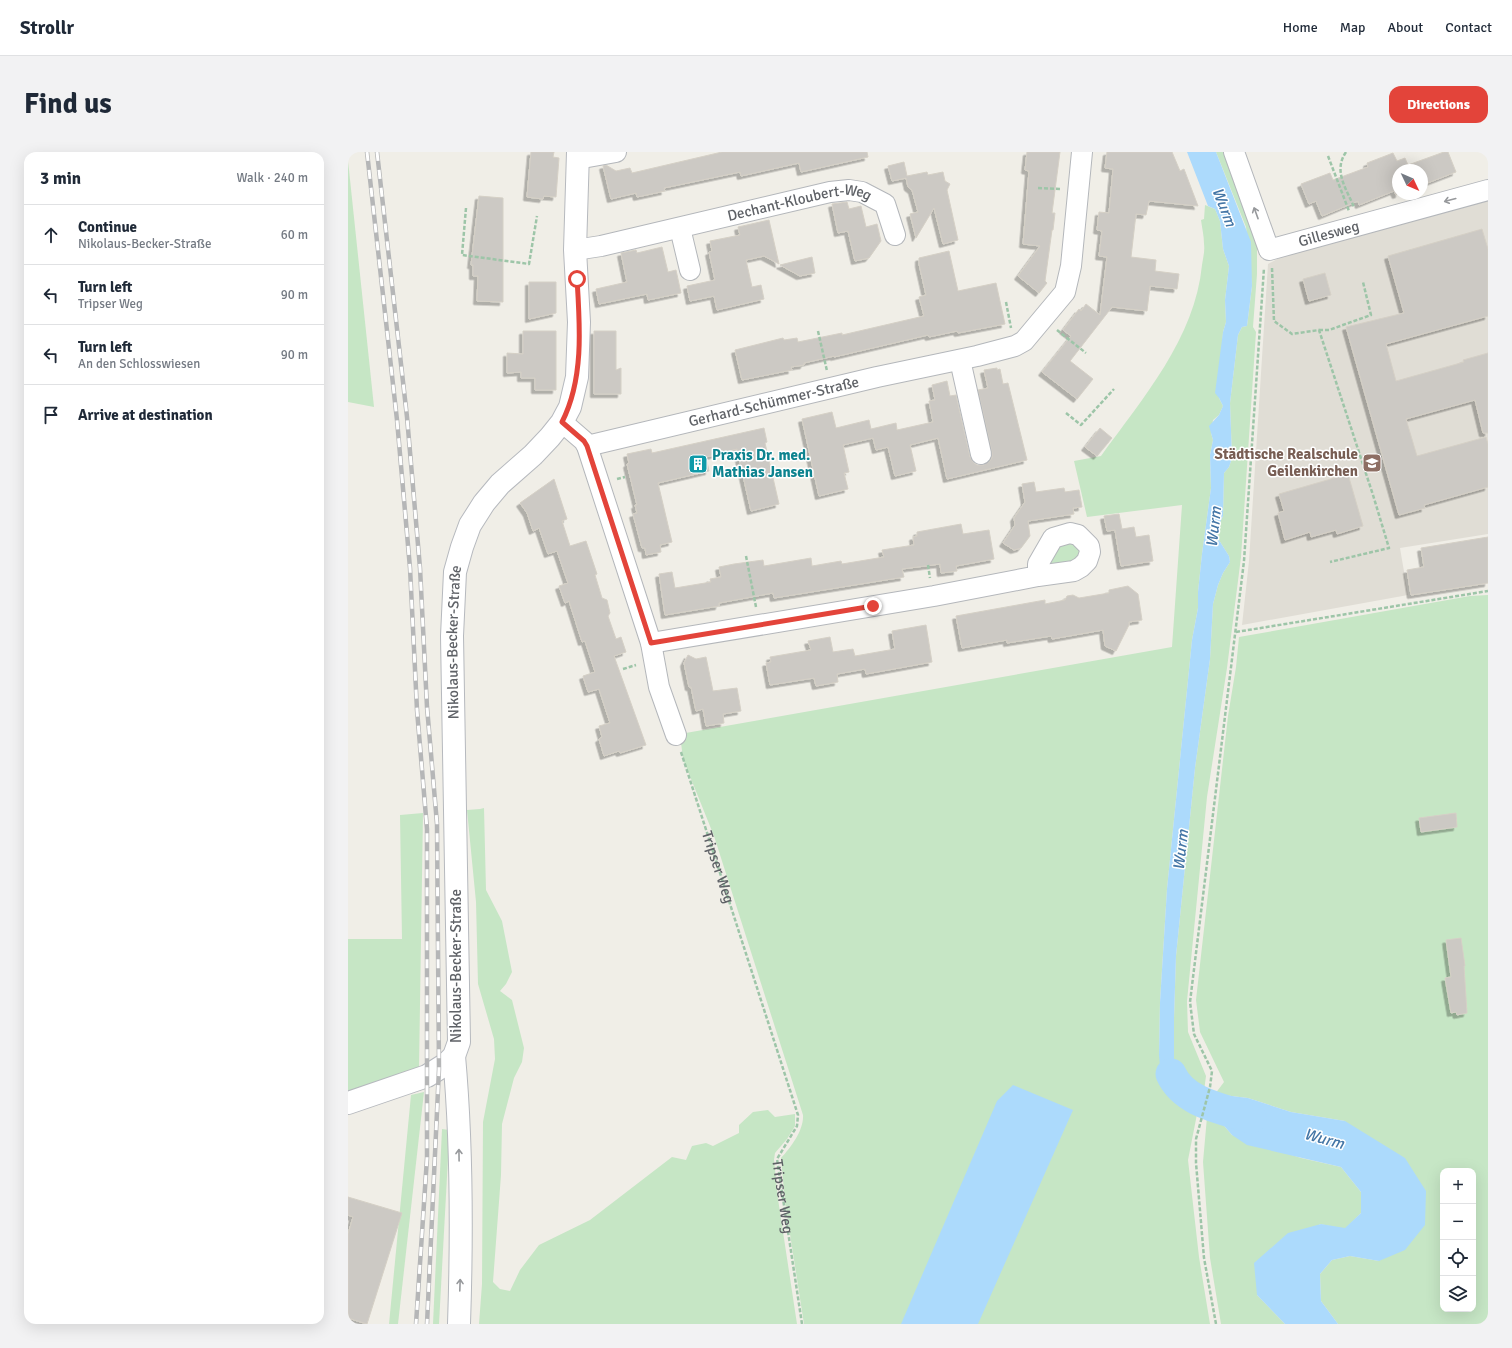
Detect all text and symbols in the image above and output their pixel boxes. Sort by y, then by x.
text: Strollr [20,16,74,40]
text: Home [1283,19,1318,36]
text: Map [1340,19,1365,36]
text: About [1387,19,1423,36]
text: Contact [1445,19,1492,36]
button: Directions [1389,86,1488,123]
text: Find us [24,87,112,121]
north arrow [1392,164,1428,200]
text: 3 min [40,168,81,189]
text: Walk · 240 m [237,170,308,186]
street label: Dechant-Kloubert-Weg [725,180,875,225]
water label: Wurm [1207,185,1241,231]
one-way arrow [1444,197,1457,204]
one-way arrow [1251,207,1259,219]
street label: Gillesweg [1296,217,1361,251]
text: Continue [78,218,137,236]
icon: ahead [40,224,62,246]
text: 60 m [281,227,308,243]
text: Nikolaus-Becker-Straße [78,236,211,252]
route start [568,270,586,288]
text: Turn left [78,278,132,296]
icon: left [40,284,62,306]
text: 90 m [281,287,308,303]
text: Tripser Weg [78,296,143,312]
text: Turn left [78,338,132,356]
icon: left [40,344,62,366]
text: 90 m [281,347,308,363]
text: An den Schlosswiesen [78,356,200,372]
street label: Gerhard-Schümmer-Straße [687,373,861,431]
icon: arrive [40,404,62,426]
text: Arrive at destination [78,406,213,424]
place label: Städtische Realschule Geilenkirchen [1215,445,1358,480]
place label: Praxis Dr. med. Mathias Jansen [712,446,813,481]
school or university icon: Städtische Realschule Geilenkirchen [1361,452,1383,474]
building icon: Praxis Dr. med. Mathias Jansen [687,453,709,475]
water label: Wurm [1202,505,1226,548]
street label: Nikolaus-Becker-Straße [443,563,466,719]
route end [864,597,882,615]
water label: Wurm [1169,828,1193,871]
street label: Tripser Weg [698,829,738,906]
street label: Nikolaus-Becker-Straße [447,889,465,1043]
water label: Wurm [1302,1124,1347,1154]
one-way arrow [455,1149,463,1162]
street label: Tripser Weg [768,1158,797,1235]
map controls [1440,1168,1476,1312]
button: + [1440,1168,1476,1204]
button: − [1440,1204,1476,1240]
button: locate [1440,1240,1476,1276]
button: layers [1440,1276,1476,1312]
one-way arrow [457,1279,464,1292]

